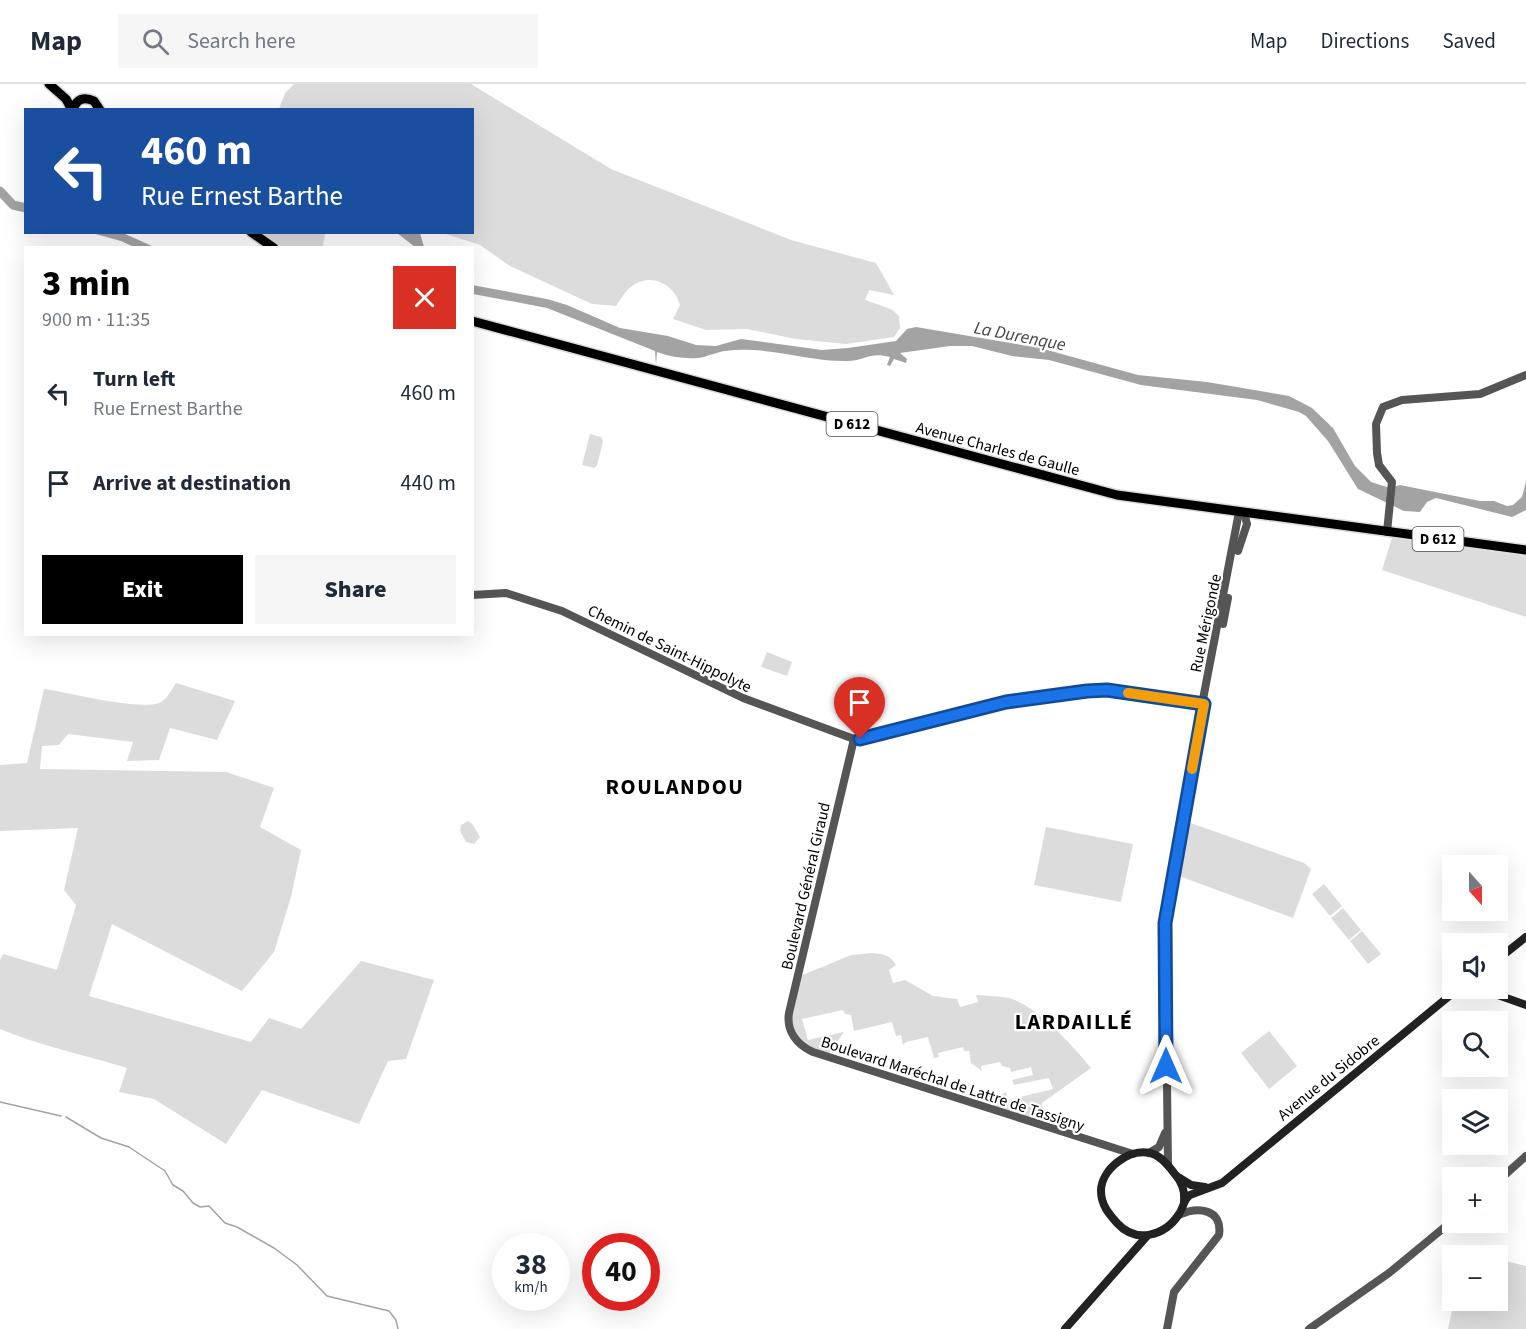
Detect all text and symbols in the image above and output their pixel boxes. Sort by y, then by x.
search box [118,14,538,68]
text: Map [30,21,82,61]
icon: search [139,25,172,58]
text: Search here [187,25,296,57]
text: Map [1250,26,1288,56]
text: Directions [1321,26,1409,56]
text: Saved [1442,26,1496,56]
text: 460 m [141,121,252,181]
icon: left [42,132,120,210]
text: Rue Ernest Barthe [141,177,343,216]
text: 3 min [42,258,130,309]
button: close [393,266,456,329]
text: 900 m · 11:35 [42,306,150,334]
water label: La Durenque [972,315,1068,358]
text: Turn left [93,363,175,395]
icon: left [42,377,75,410]
text: 460 m [401,377,456,409]
text: Rue Ernest Barthe [93,395,243,423]
road number: D 612 [826,412,878,436]
street label: Avenue Charles de Gaulle [913,417,1082,481]
icon: arrive [42,467,75,500]
text: Arrive at destination [93,467,291,499]
text: 440 m [401,467,456,499]
road number: D 612 [1412,527,1464,551]
button: Exit [42,555,243,624]
button: Share [255,555,456,624]
street label: Rue Mérigonde [1185,572,1227,674]
street label: Chemin de Saint-Hippolyte [584,600,755,698]
pin [834,677,885,739]
icon: arrive [843,686,876,719]
district label: ROULANDOU [606,771,744,803]
street label: Boulevard Général Giraud [776,800,836,972]
north arrow [1442,855,1508,921]
map controls [1442,855,1508,1311]
button: sound [1442,933,1508,999]
district label: LARDAILLÉ [1015,1006,1133,1038]
button: search [1442,1011,1508,1077]
street label: Avenue du Sidobre [1273,1030,1384,1126]
street label: Boulevard Maréchal de Lattre de Tassigny [818,1031,1088,1137]
position arrow [1134,1034,1198,1098]
button: layers [1442,1089,1508,1155]
button: + [1442,1167,1508,1233]
speed limit sign: 40 [582,1233,660,1311]
text: 38 [515,1243,547,1286]
button: − [1442,1245,1508,1311]
text: km/h [514,1277,548,1298]

